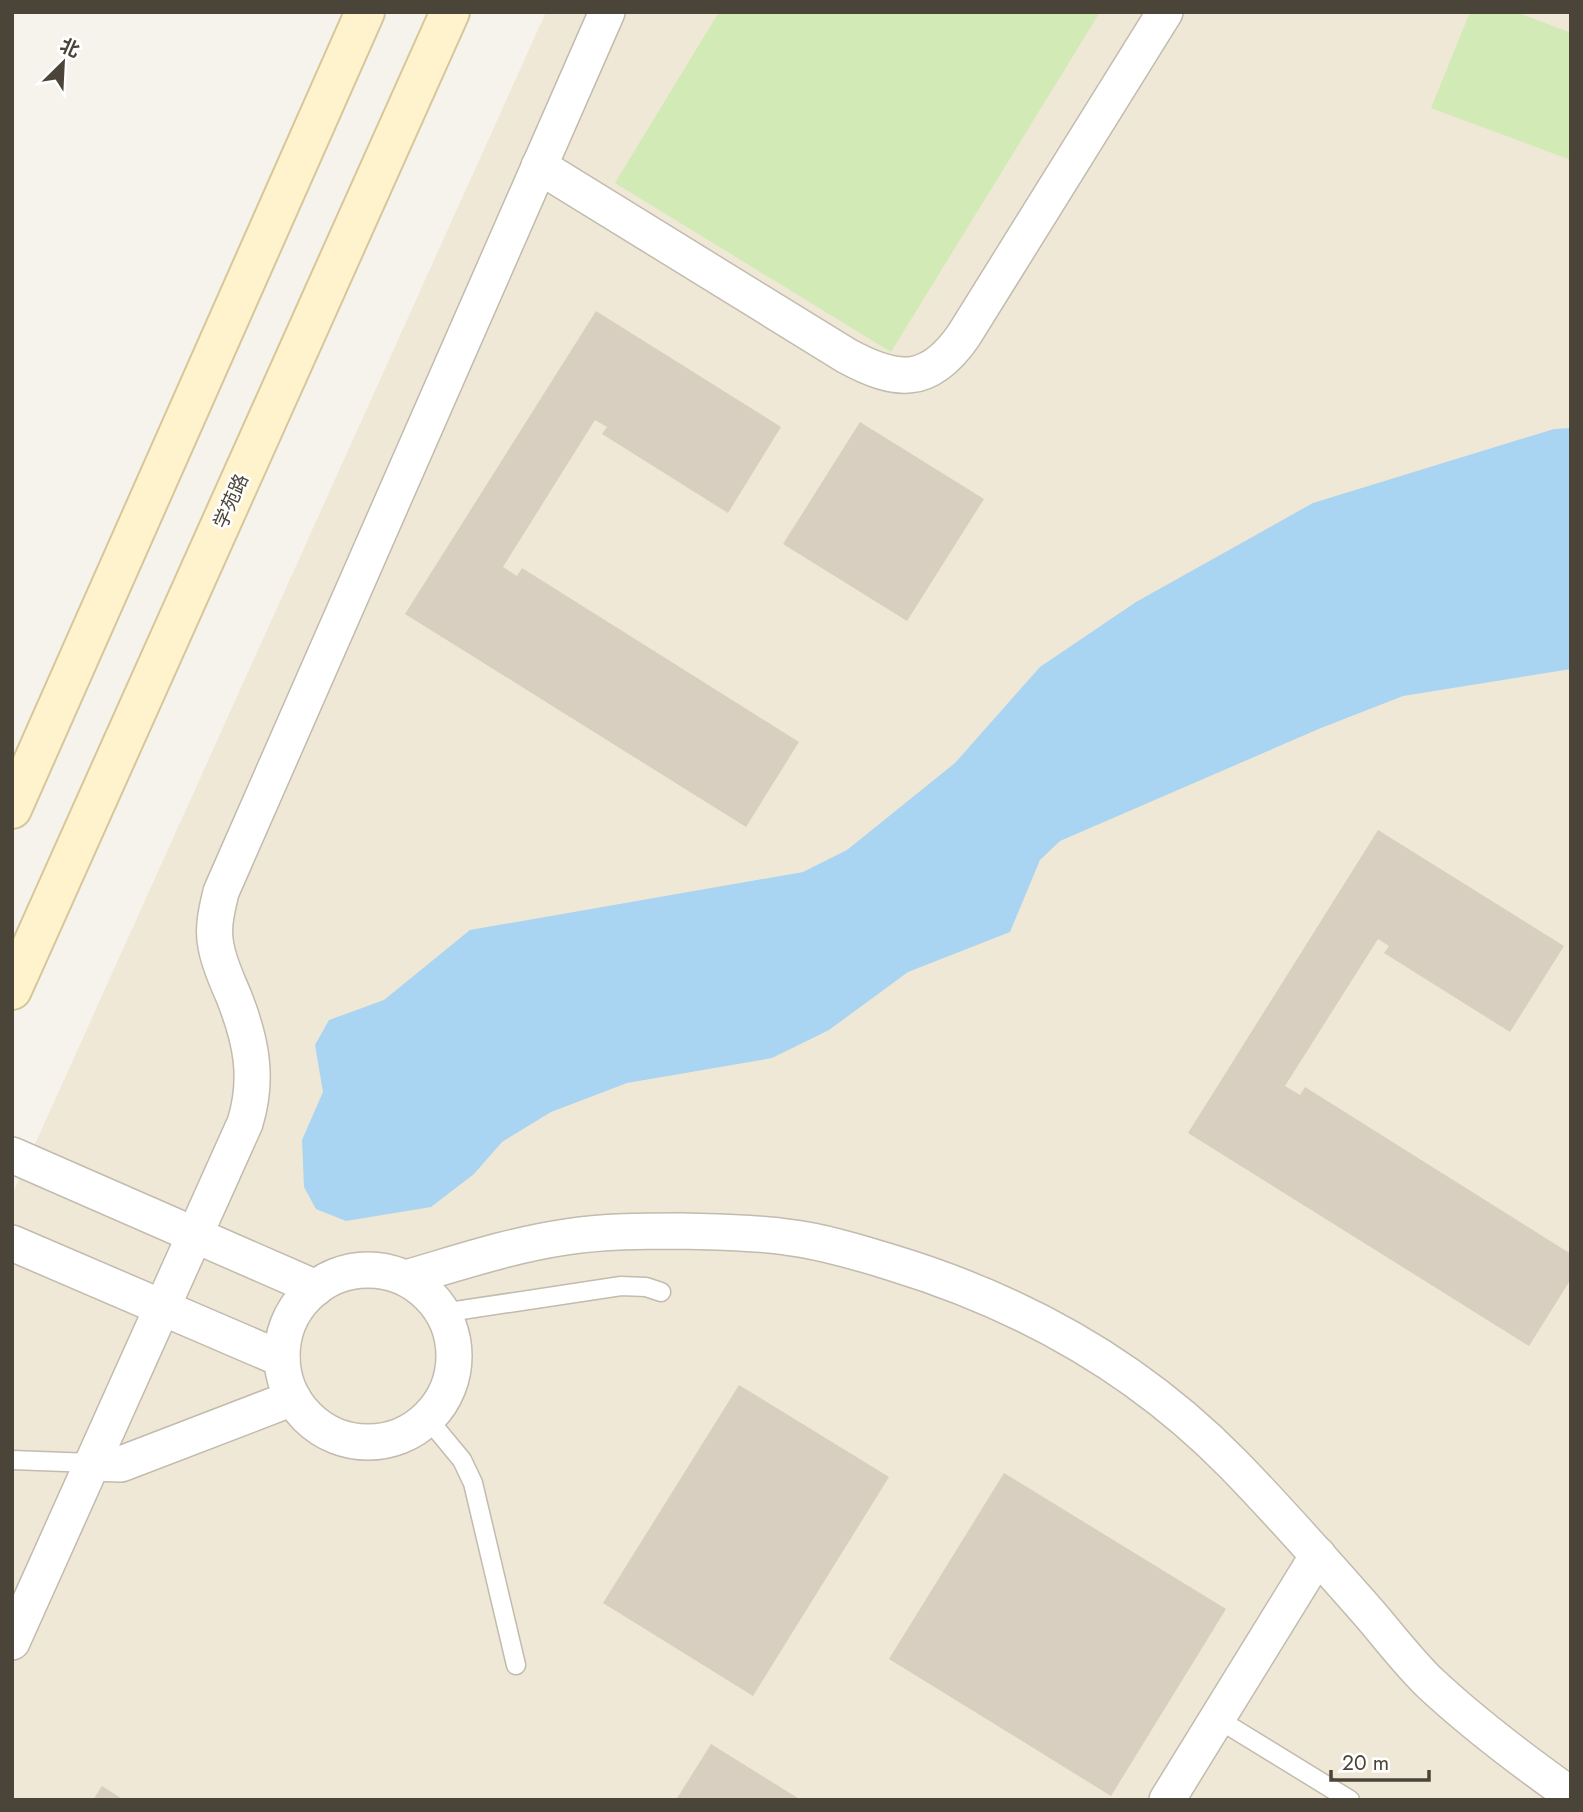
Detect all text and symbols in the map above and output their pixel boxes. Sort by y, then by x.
north arrow [28,28,98,98]
text: 北 [56,32,84,64]
street label: 学苑路 [207,469,255,533]
scale bar [1331,1738,1429,1782]
text: 20 m [1342,1748,1389,1778]

